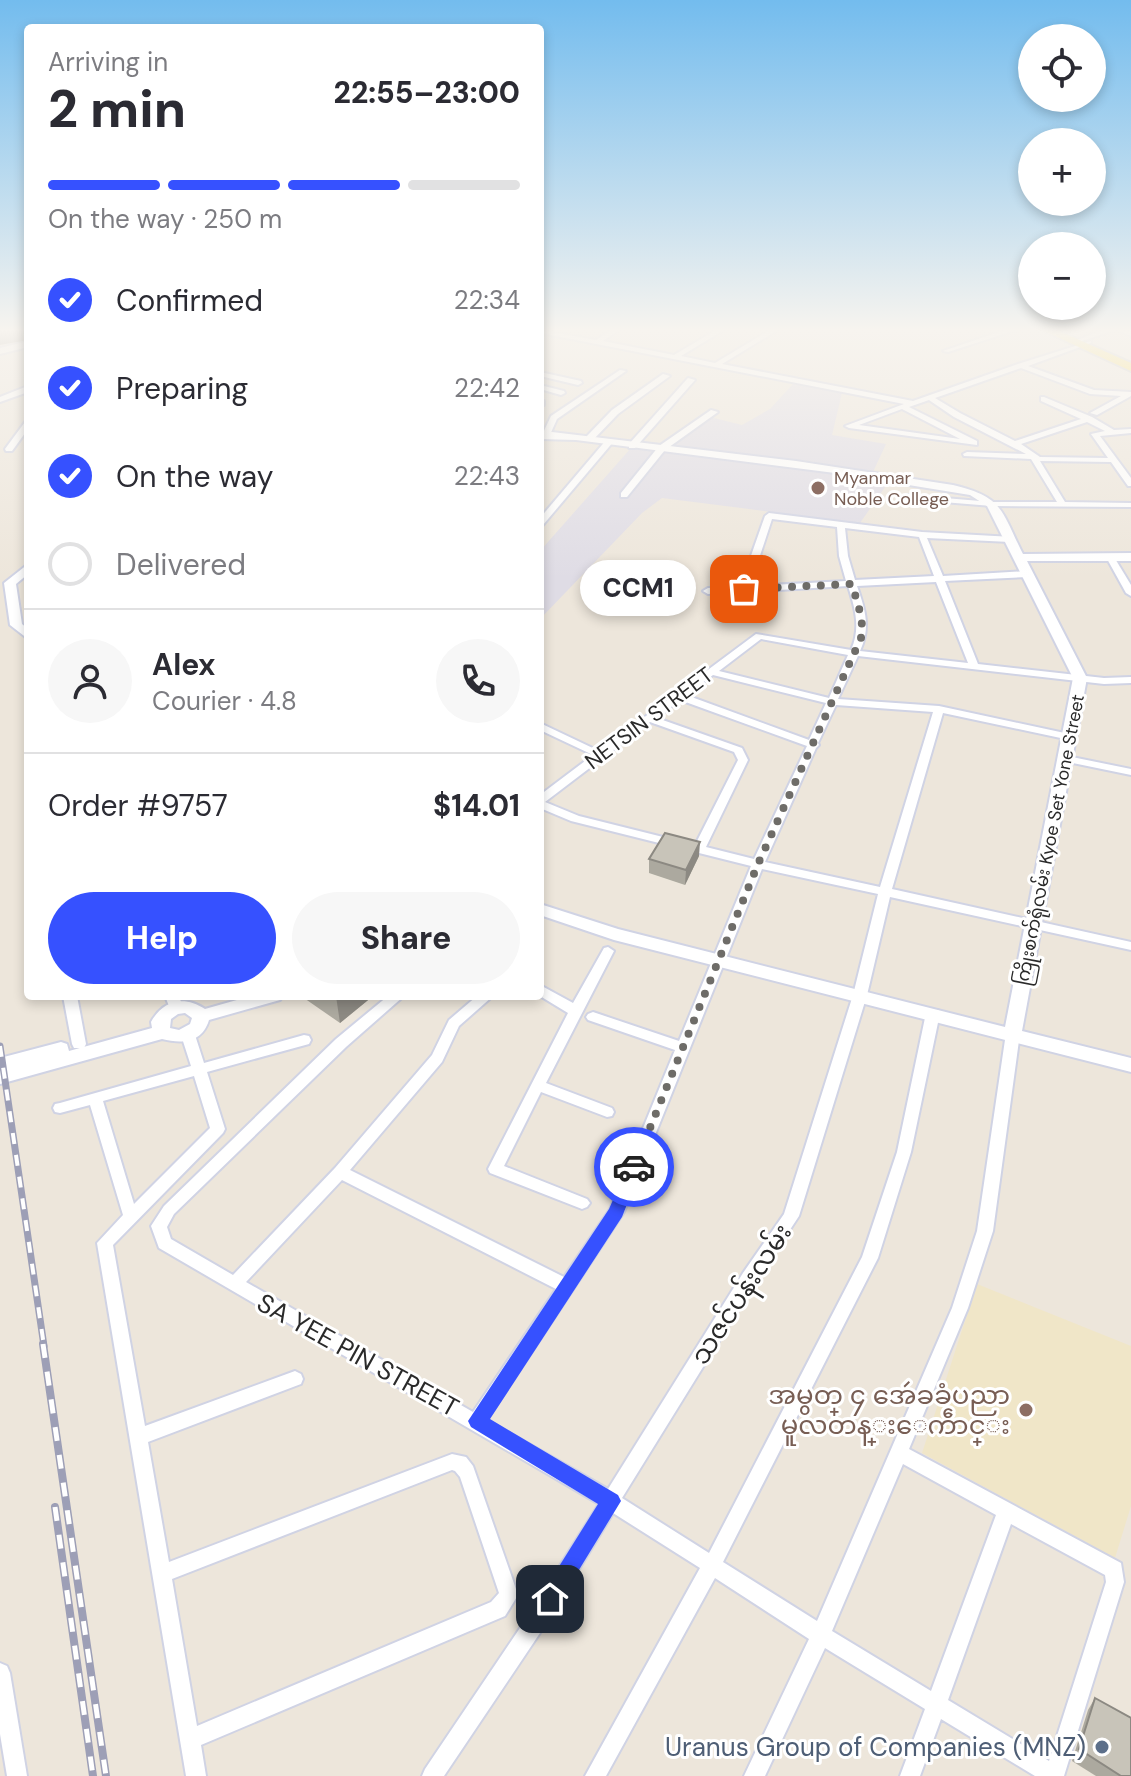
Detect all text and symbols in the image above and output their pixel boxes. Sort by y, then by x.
map controls [1018,24,1106,320]
button: locate [1018,24,1106,112]
text: Arriving in [48,45,168,79]
text: 22:55–23:00 [334,73,520,112]
text: 2 min [48,75,186,143]
button: + [1018,128,1106,216]
text: On the way · 250 m [48,202,282,236]
button: − [1018,232,1106,320]
icon: check [48,278,92,322]
text: Confirmed [116,281,263,320]
text: 22:34 [454,283,520,317]
icon: check [48,366,92,410]
text: Preparing [116,369,248,408]
text: 22:42 [454,371,520,405]
icon: check [48,454,92,498]
text: On the way [116,457,273,496]
text: 22:43 [454,459,520,493]
place label: Myanmar Noble College [834,466,949,511]
marker: Myanmar Noble College [809,479,827,497]
text: Delivered [116,545,246,584]
pin [710,555,778,623]
callout: CCM1 [580,561,696,617]
icon: bag [722,567,766,611]
text: CCM1 [602,571,674,605]
button: person [48,639,132,723]
button: phone [436,639,520,723]
text: Alex [152,645,215,684]
street label: NETSIN STREET [579,660,719,776]
text: Courier · 4.8 [152,684,297,718]
street label: ကြိုးစက်ရုံလမ်း Kyoe Set Yone Street [1008,692,1093,988]
text: Order #9757 [48,786,228,825]
text: $14.01 [433,786,520,825]
button: Help [48,892,276,984]
button: Share [292,892,520,984]
courier [594,1127,674,1207]
icon: car [612,1145,656,1189]
street label: သဇင်ပန်းလမ်း [683,1217,803,1373]
street label: SA YEE PIN STREET [251,1286,465,1424]
place label: အမွတ္ ၄ အေဴခခံပညာ မူလတန္းေကဵာင္း [768,1378,1010,1446]
marker: အမွတ္ ၄ အေဴခခံပညာ မူလတန္းေကဵာင္း [1017,1401,1035,1419]
pin [516,1565,584,1633]
icon: home [528,1577,572,1621]
place label: Uranus Group of Companies (MNZ) [665,1730,1086,1764]
marker: Uranus Group of Companies (MNZ) [1093,1738,1111,1756]

